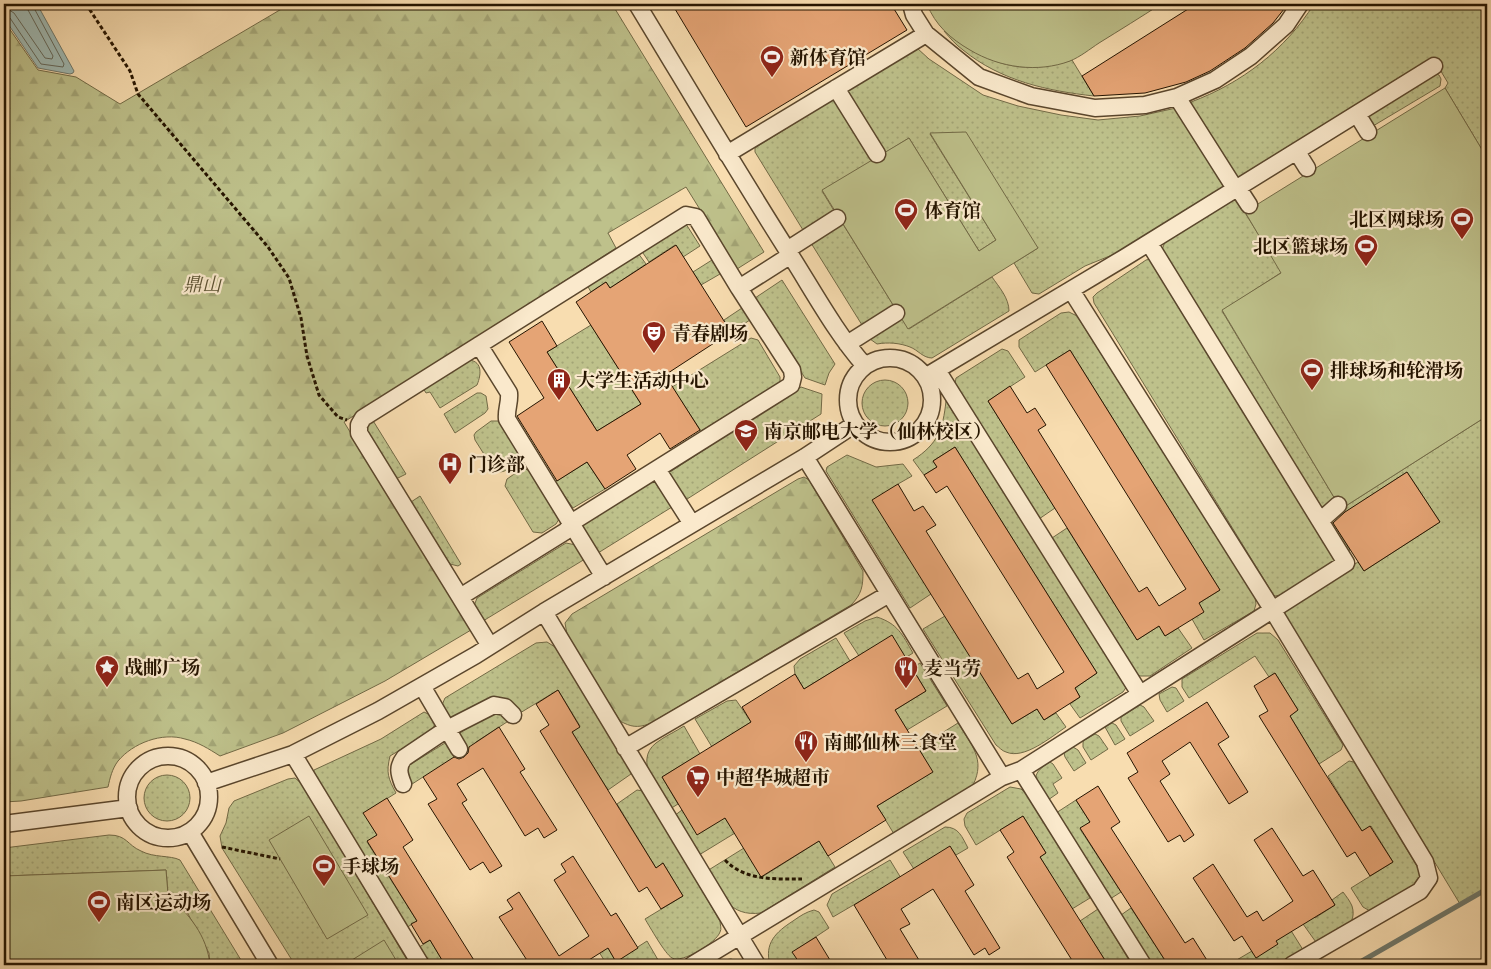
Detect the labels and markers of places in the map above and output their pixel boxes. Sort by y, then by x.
sports icon: 新体育馆 [759,44,785,78]
place label: 新体育馆 [790,46,866,69]
sports icon: 体育馆 [893,197,919,231]
place label: 体育馆 [924,199,981,222]
sports icon: 北区网球场 [1449,206,1475,240]
place label: 北区网球场 [1349,208,1444,231]
sports icon: 北区篮球场 [1353,233,1379,267]
place label: 北区篮球场 [1253,235,1348,258]
theatre icon: 青春剧场 [641,320,667,354]
place label: 青春剧场 [672,322,748,345]
sports icon: 排球场和轮滑场 [1299,357,1325,391]
place label: 排球场和轮滑场 [1330,359,1463,382]
building icon: 大学生活动中心 [546,367,572,401]
place label: 大学生活动中心 [576,369,709,392]
school or university icon: 南京邮电大学（仙林校区） [733,418,759,452]
place label: 南京邮电大学（仙林校区） [764,420,992,443]
hospital icon: 门诊部 [437,451,463,485]
place label: 门诊部 [468,453,525,476]
place icon: 战邮广场 [94,654,120,688]
restaurant icon: 麦当劳 [893,655,919,689]
place label: 战邮广场 [124,656,200,679]
place label: 麦当劳 [924,657,981,680]
restaurant icon: 南邮仙林三食堂 [793,729,819,763]
place label: 南邮仙林三食堂 [824,731,957,754]
supermarket icon: 中超华城超市 [685,764,711,798]
place label: 中超华城超市 [716,766,830,789]
sports icon: 手球场 [311,853,337,887]
place label: 手球场 [342,855,399,878]
sports icon: 南区运动场 [86,889,112,923]
place label: 南区运动场 [116,891,211,914]

